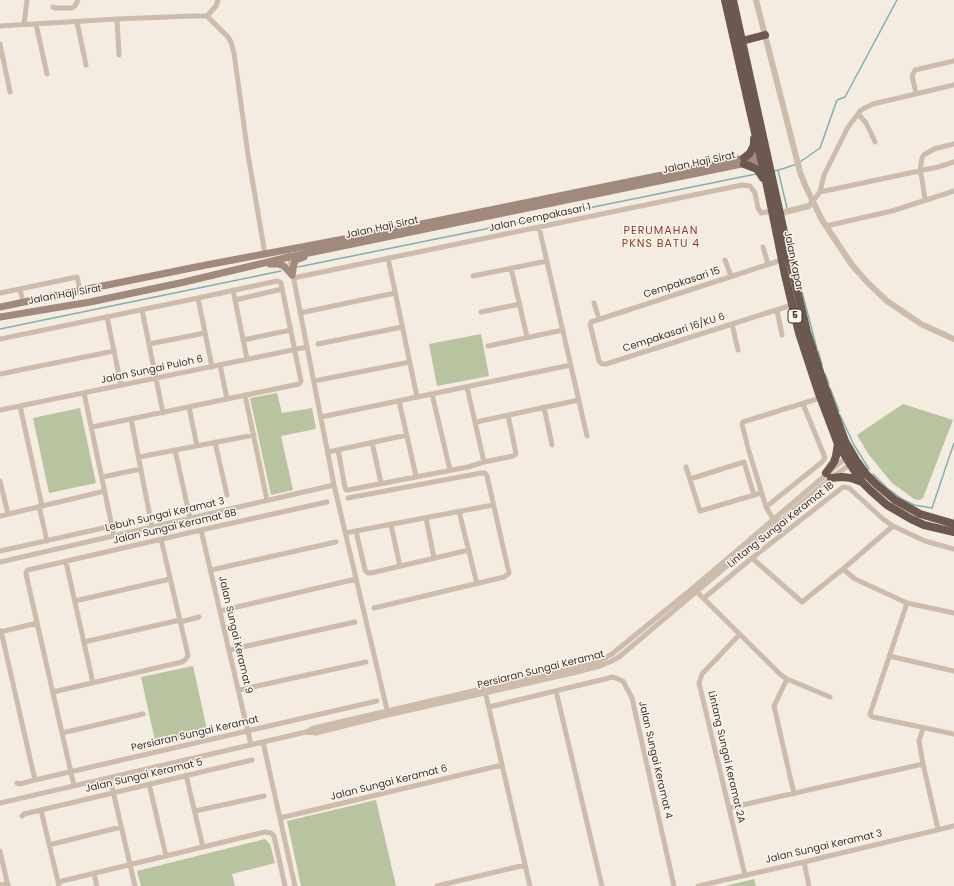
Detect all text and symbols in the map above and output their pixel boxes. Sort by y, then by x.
street label: Jalan Haji Sirat [662,149,736,177]
street label: Jalan Cempakasari 1 [488,201,592,235]
street label: Jalan Haji Sirat [345,214,419,242]
district label: PERUMAHAN PKNS BATU 4 [622,224,700,250]
street label: Jalan Kapar [781,230,805,292]
street label: Cempakasari 15 [642,265,722,301]
street label: Jalan Haji Sirat [27,283,103,307]
road number: 5 [788,309,802,323]
street label: Cempakasari 16/KU 6 [621,311,727,355]
street label: Jalan Sungai Puloh 6 [100,353,204,387]
street label: Lintang Sungai Keramat 1B [725,480,837,570]
street label: Lebuh Sungai Keramat 3 [104,495,226,535]
street label: Jalan Sungai Keramat 8B [112,507,238,547]
street label: Jalan Sungai Keramat 9 [216,575,254,695]
street label: Persiaran Sungai Keramat [476,648,606,692]
street label: Lintang Sungai Keramat 2A [705,690,747,824]
street label: Jalan Sungai Keramat 4 [636,700,674,820]
street label: Persiaran Sungai Keramat [130,713,260,755]
street label: Jalan Sungai Keramat 5 [84,757,204,795]
street label: Jalan Sungai Keramat 6 [329,763,449,803]
street label: Jalan Sungai Keramat 3 [764,828,884,866]

